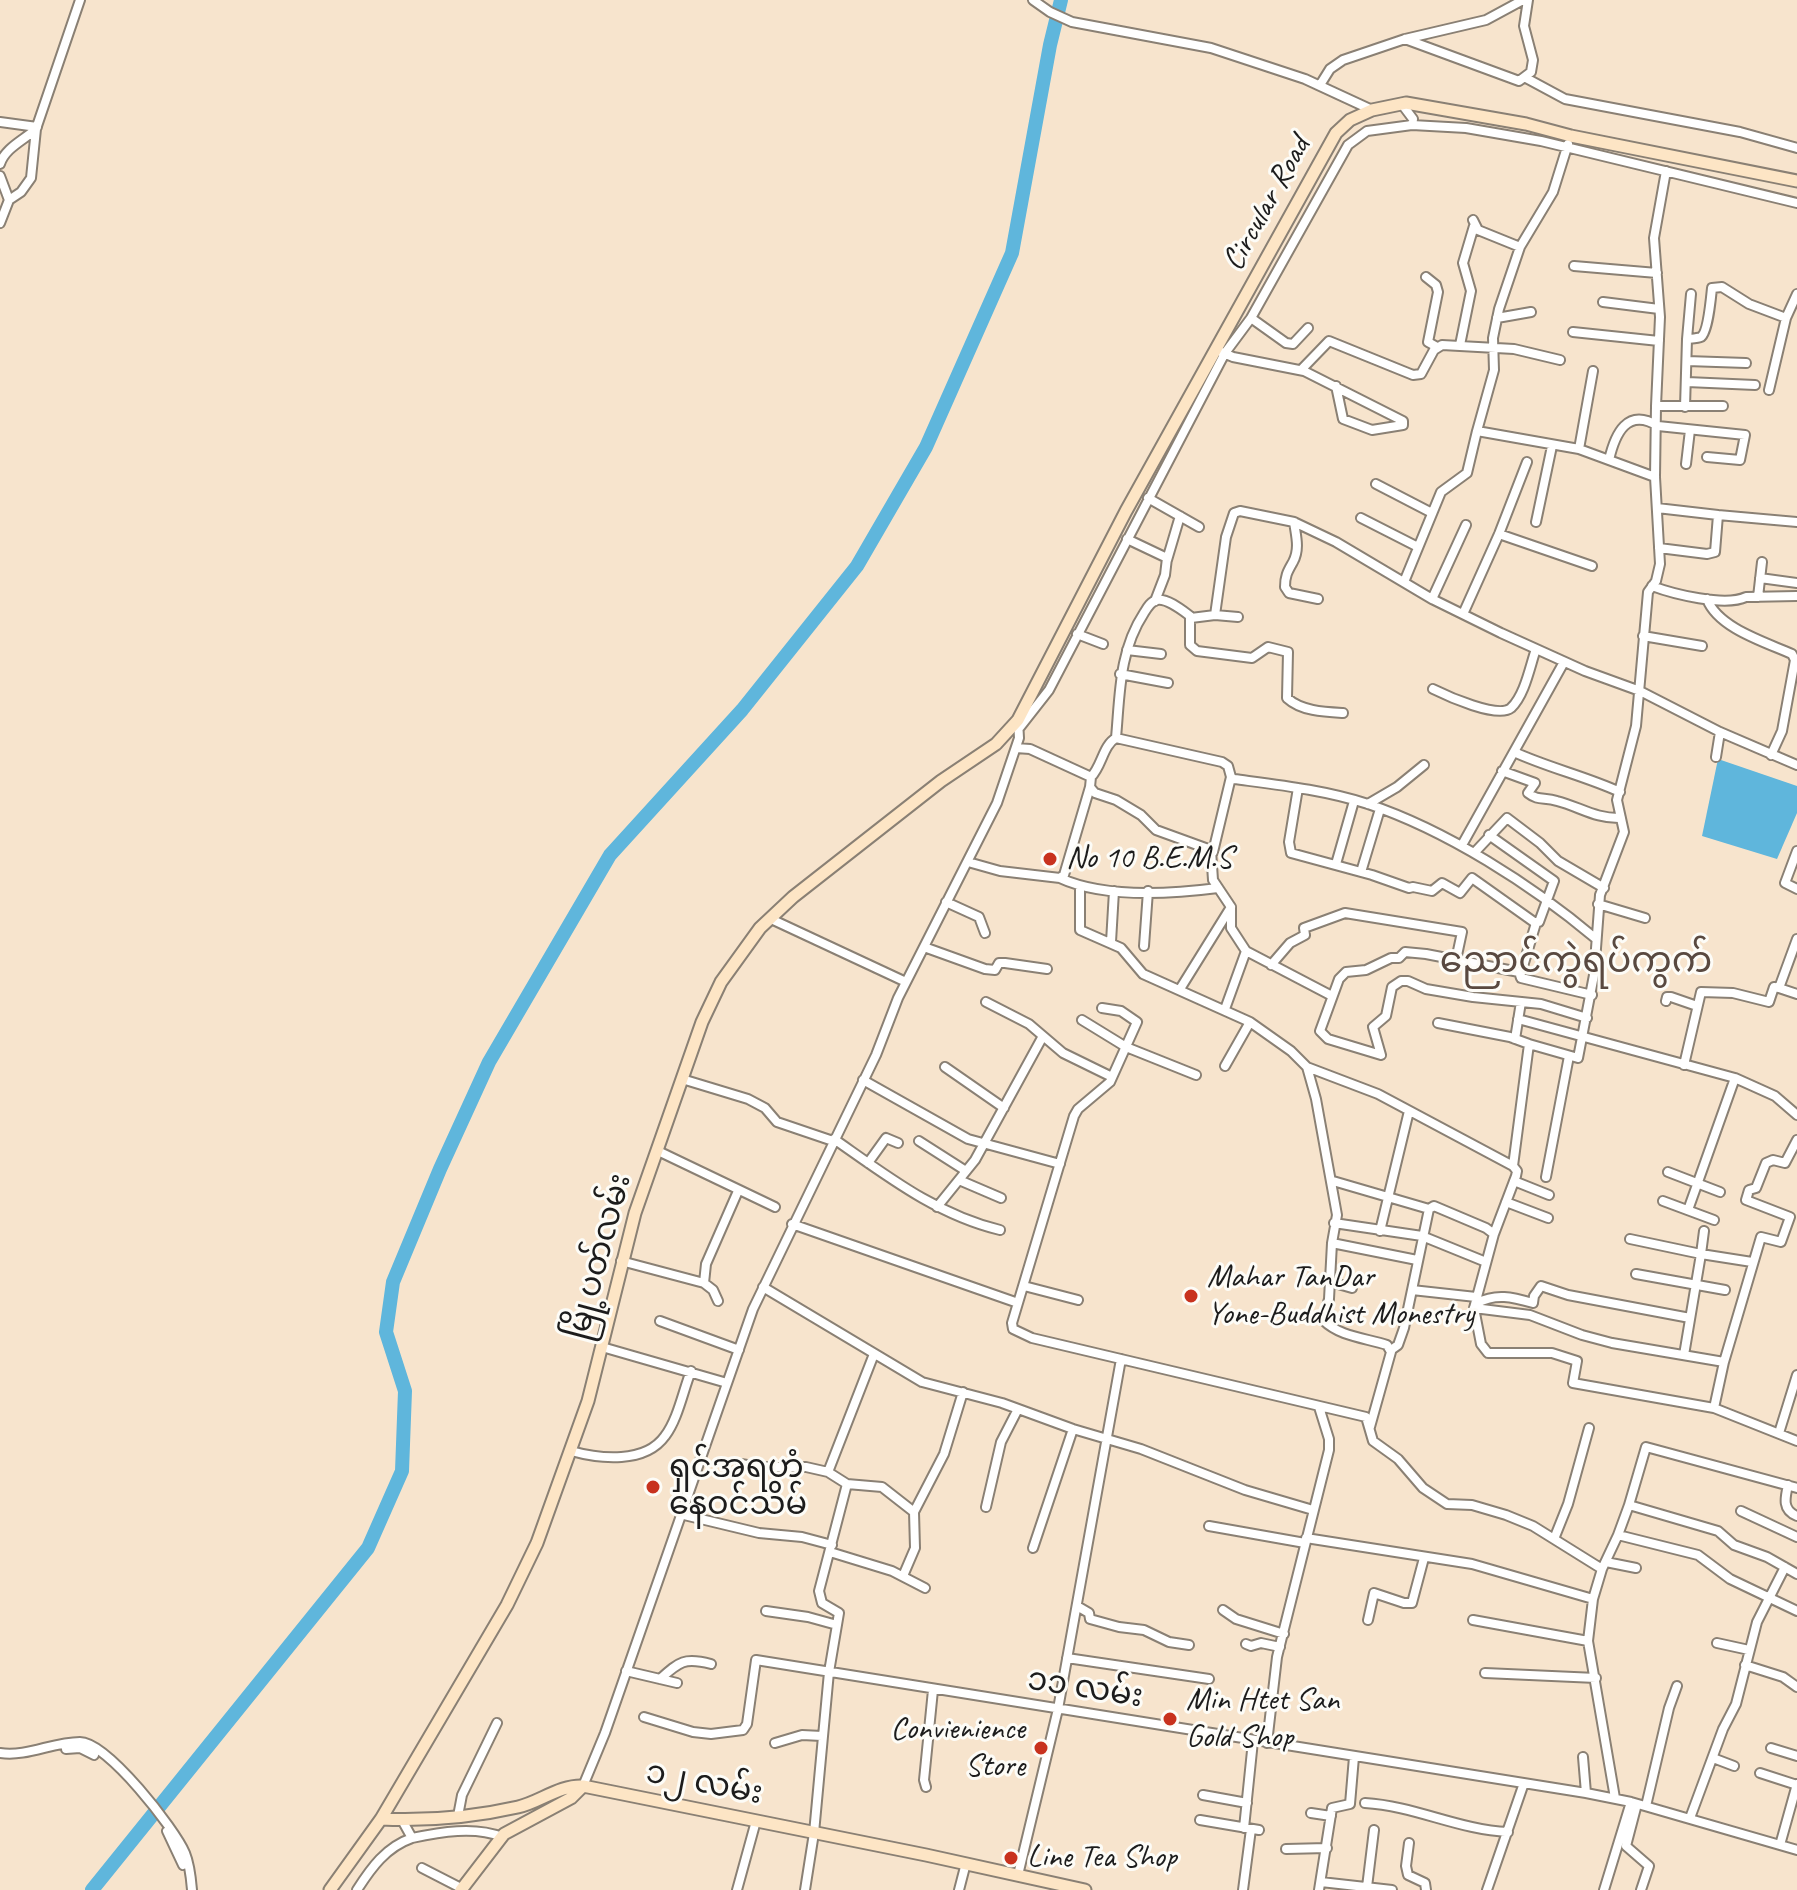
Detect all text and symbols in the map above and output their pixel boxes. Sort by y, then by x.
street label: Circular Road [1215,130,1319,278]
place label: No 10 B.E.M.S [1066,840,1232,878]
marker: No 10 B.E.M.S [1041,850,1059,868]
district label: ညောင်ကွဲရပ်ကွက် [1440,941,1712,985]
street label: မြို့ပတ်လမ်း [559,1170,641,1344]
place label: Mahar TanDar Yone-Buddhist Monestry [1207,1259,1474,1334]
marker: Mahar TanDar Yone-Buddhist Monestry [1182,1287,1200,1305]
place label: ရှင်အရဟံ နေဝင်သိမ် [669,1450,807,1525]
marker: ရှင်အရဟံ နေဝင်သိမ် [644,1478,662,1496]
street label: ၁၁ လမ်း [1025,1661,1145,1717]
place label: Min Htet San Gold Shop [1186,1682,1339,1757]
marker: Min Htet San Gold Shop [1161,1710,1179,1728]
place label: Convienience Store [890,1711,1025,1786]
marker: Convienience Store [1032,1739,1050,1757]
street label: ၁၂ လမ်း [642,1754,766,1814]
place label: Line Tea Shop [1027,1839,1177,1877]
marker: Line Tea Shop [1002,1849,1020,1867]

